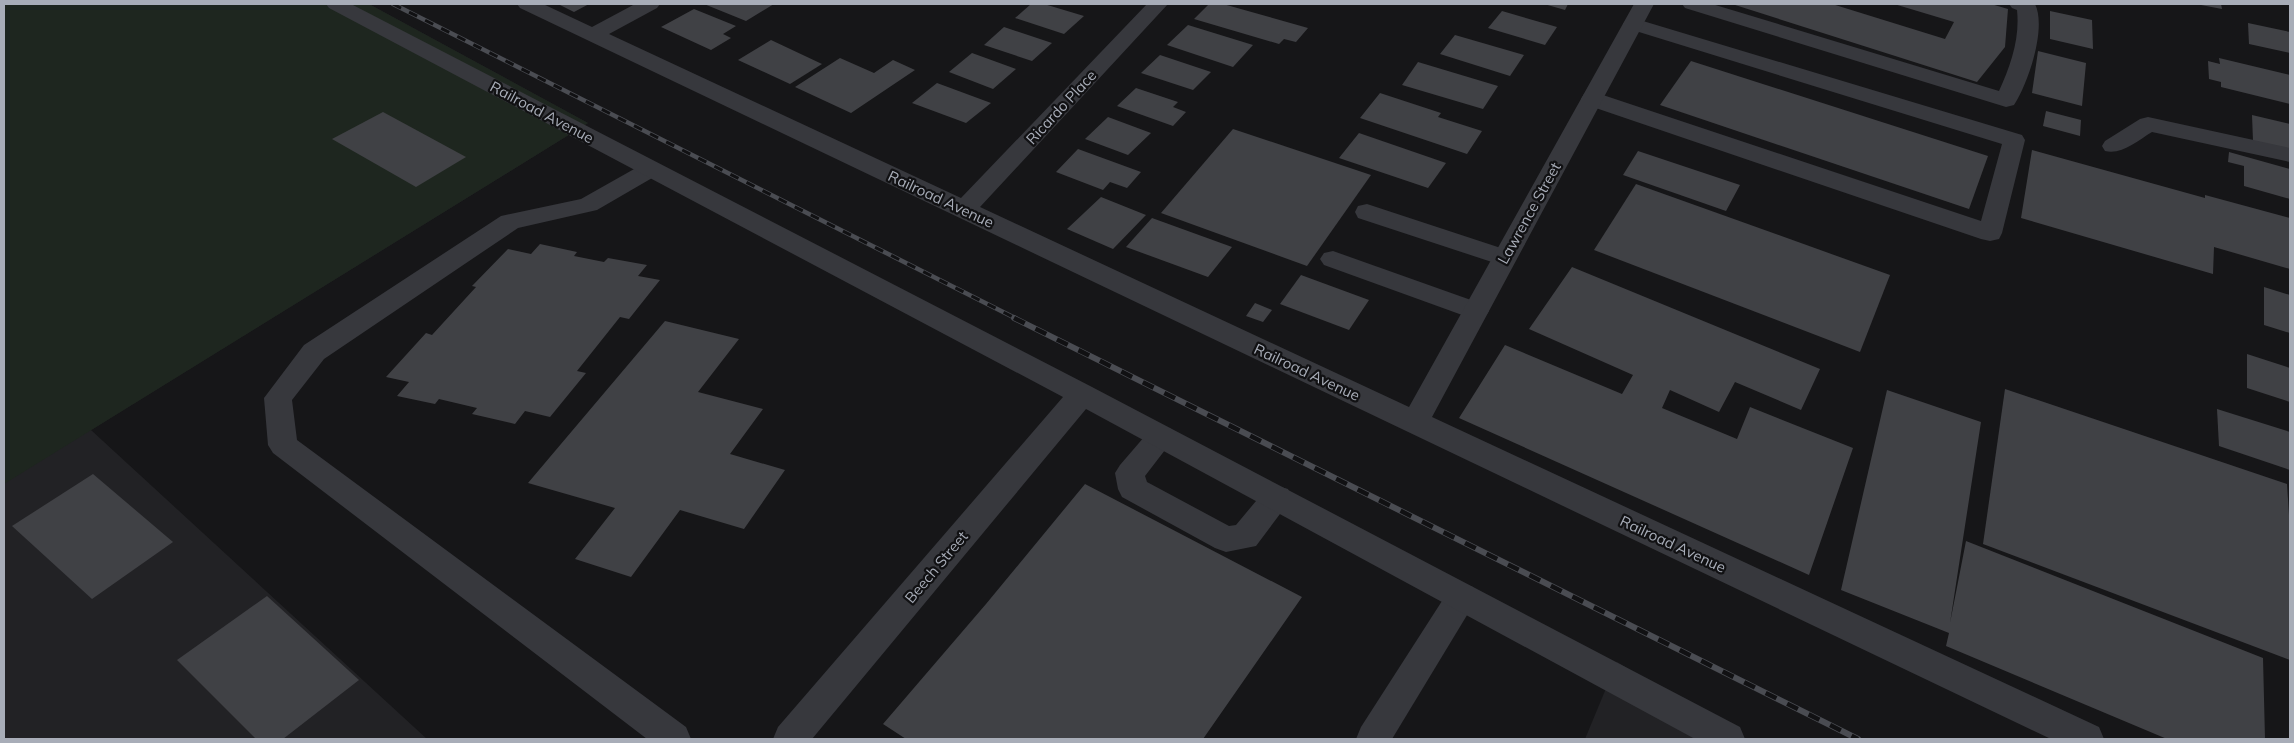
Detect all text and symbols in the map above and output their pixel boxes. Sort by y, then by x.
street label: Ricardo Place [1022,66,1100,148]
street label: Railroad Avenue [487,77,597,147]
street label: Lawrence Street [1493,159,1565,267]
street label: Railroad Avenue [885,166,997,232]
street label: Railroad Avenue [1251,339,1363,405]
street label: Railroad Avenue [1617,511,1729,577]
street label: Beech Street [900,527,972,607]

